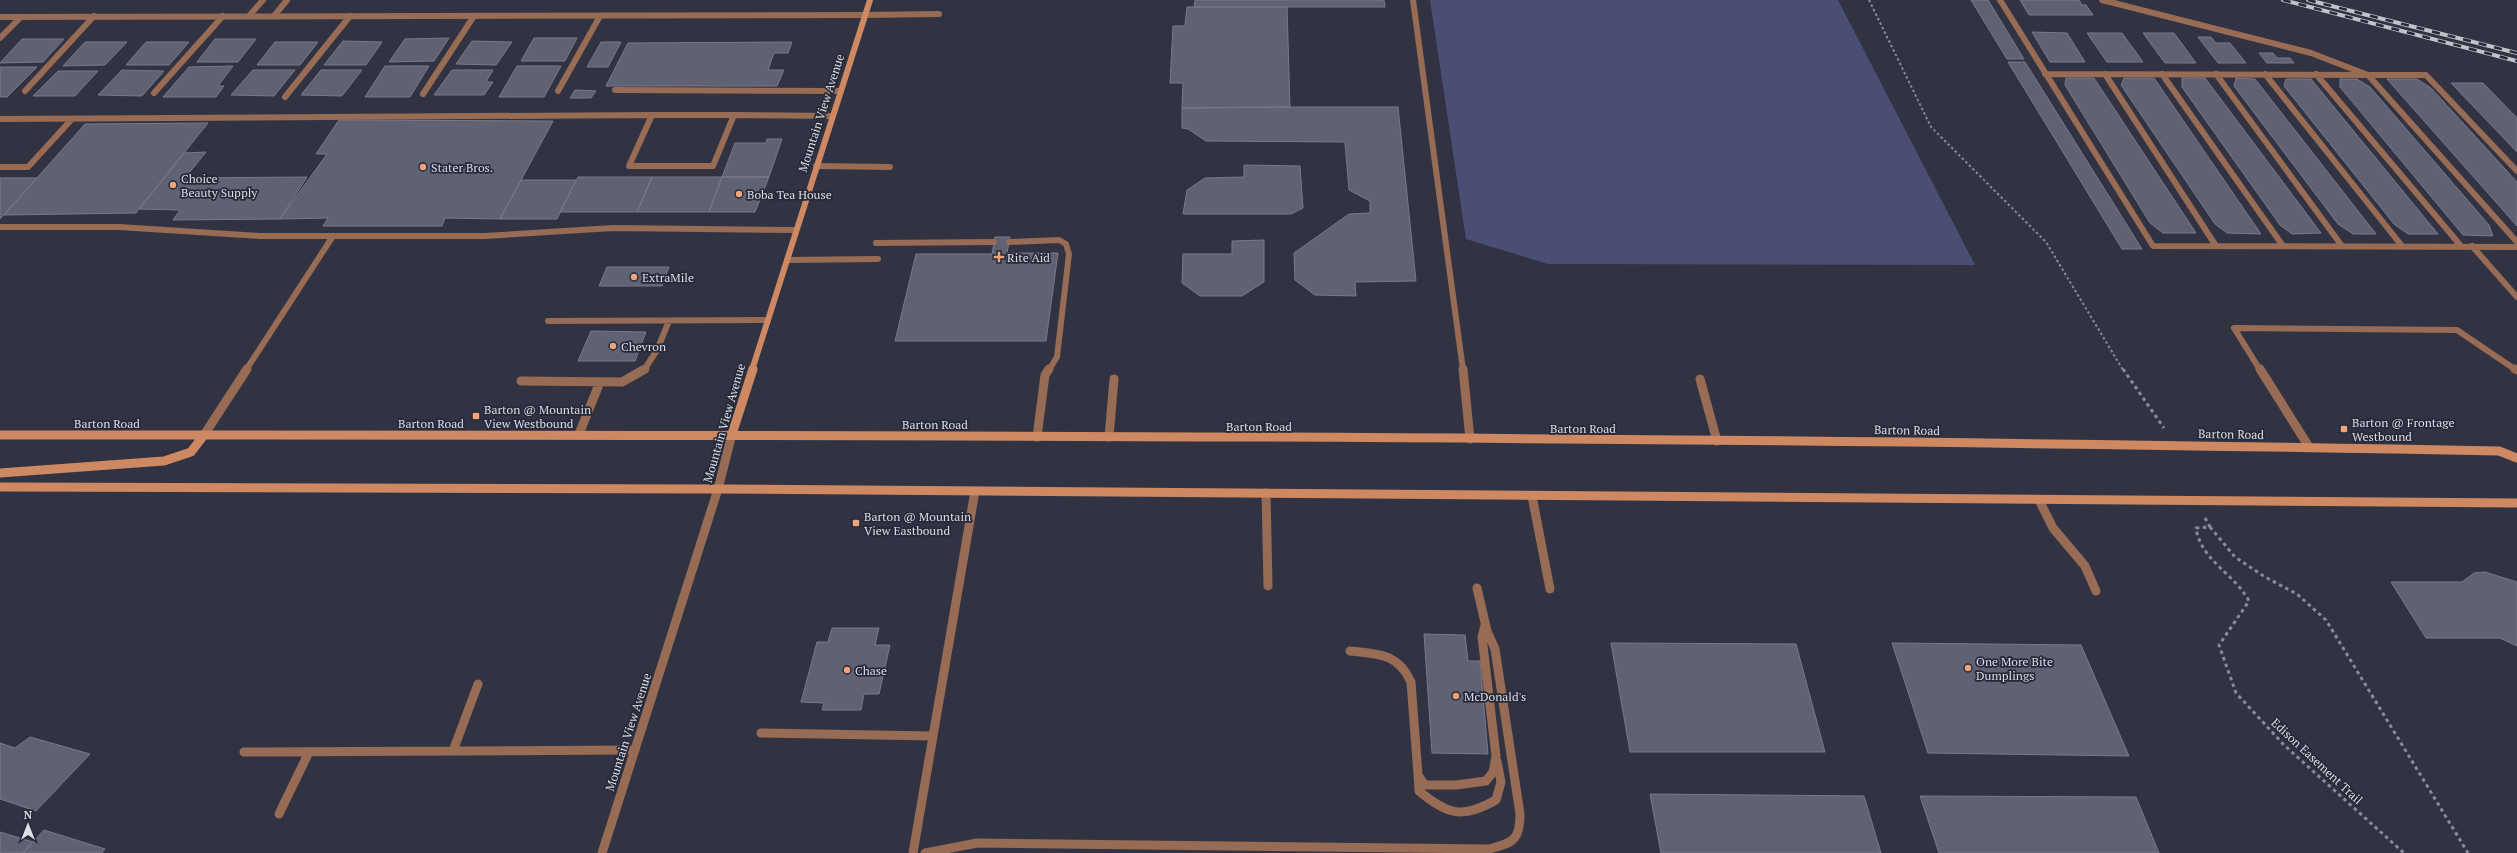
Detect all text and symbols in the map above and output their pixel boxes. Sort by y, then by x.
street label: Mountain View Avenue [795,52,847,174]
place label: Stater Bros. [431,160,493,175]
marker: Stater Bros. [418,162,428,172]
place label: Choice Beauty Supply [181,171,258,200]
marker: Choice Beauty Supply [168,180,178,190]
place label: Boba Tea House [747,187,832,202]
marker: Boba Tea House [734,189,744,199]
place label: Rite Aid [1007,250,1050,265]
marker: Rite Aid [994,252,1004,262]
place label: ExtraMile [642,270,694,285]
marker: ExtraMile [629,272,639,282]
place label: Chevron [621,339,666,354]
marker: Chevron [608,341,618,351]
street label: Mountain View Avenue [700,362,748,484]
place label: Barton @ Mountain View Westbound [484,402,591,431]
marker: Barton @ Mountain View Westbound [471,411,481,421]
place label: Barton @ Frontage Westbound [2352,415,2455,444]
street label: Barton Road [74,416,140,431]
street label: Barton Road [398,416,464,431]
street label: Barton Road [902,417,968,432]
street label: Barton Road [1226,419,1292,434]
street label: Barton Road [1550,421,1616,436]
street label: Barton Road [1874,422,1940,438]
marker: Barton @ Frontage Westbound [2339,424,2349,434]
street label: Barton Road [2198,426,2264,442]
place label: Barton @ Mountain View Eastbound [864,509,971,538]
marker: Barton @ Mountain View Eastbound [851,518,861,528]
place label: One More Bite Dumplings [1976,654,2053,683]
place label: Chase [855,663,887,678]
marker: One More Bite Dumplings [1963,663,1973,673]
marker: Chase [842,665,852,675]
street label: Mountain View Avenue [602,671,654,793]
place label: McDonald's [1464,689,1526,704]
marker: McDonald's [1451,691,1461,701]
street label: Edison Easement Trail [2268,715,2366,807]
north arrow [8,805,48,845]
text: N [24,808,33,822]

